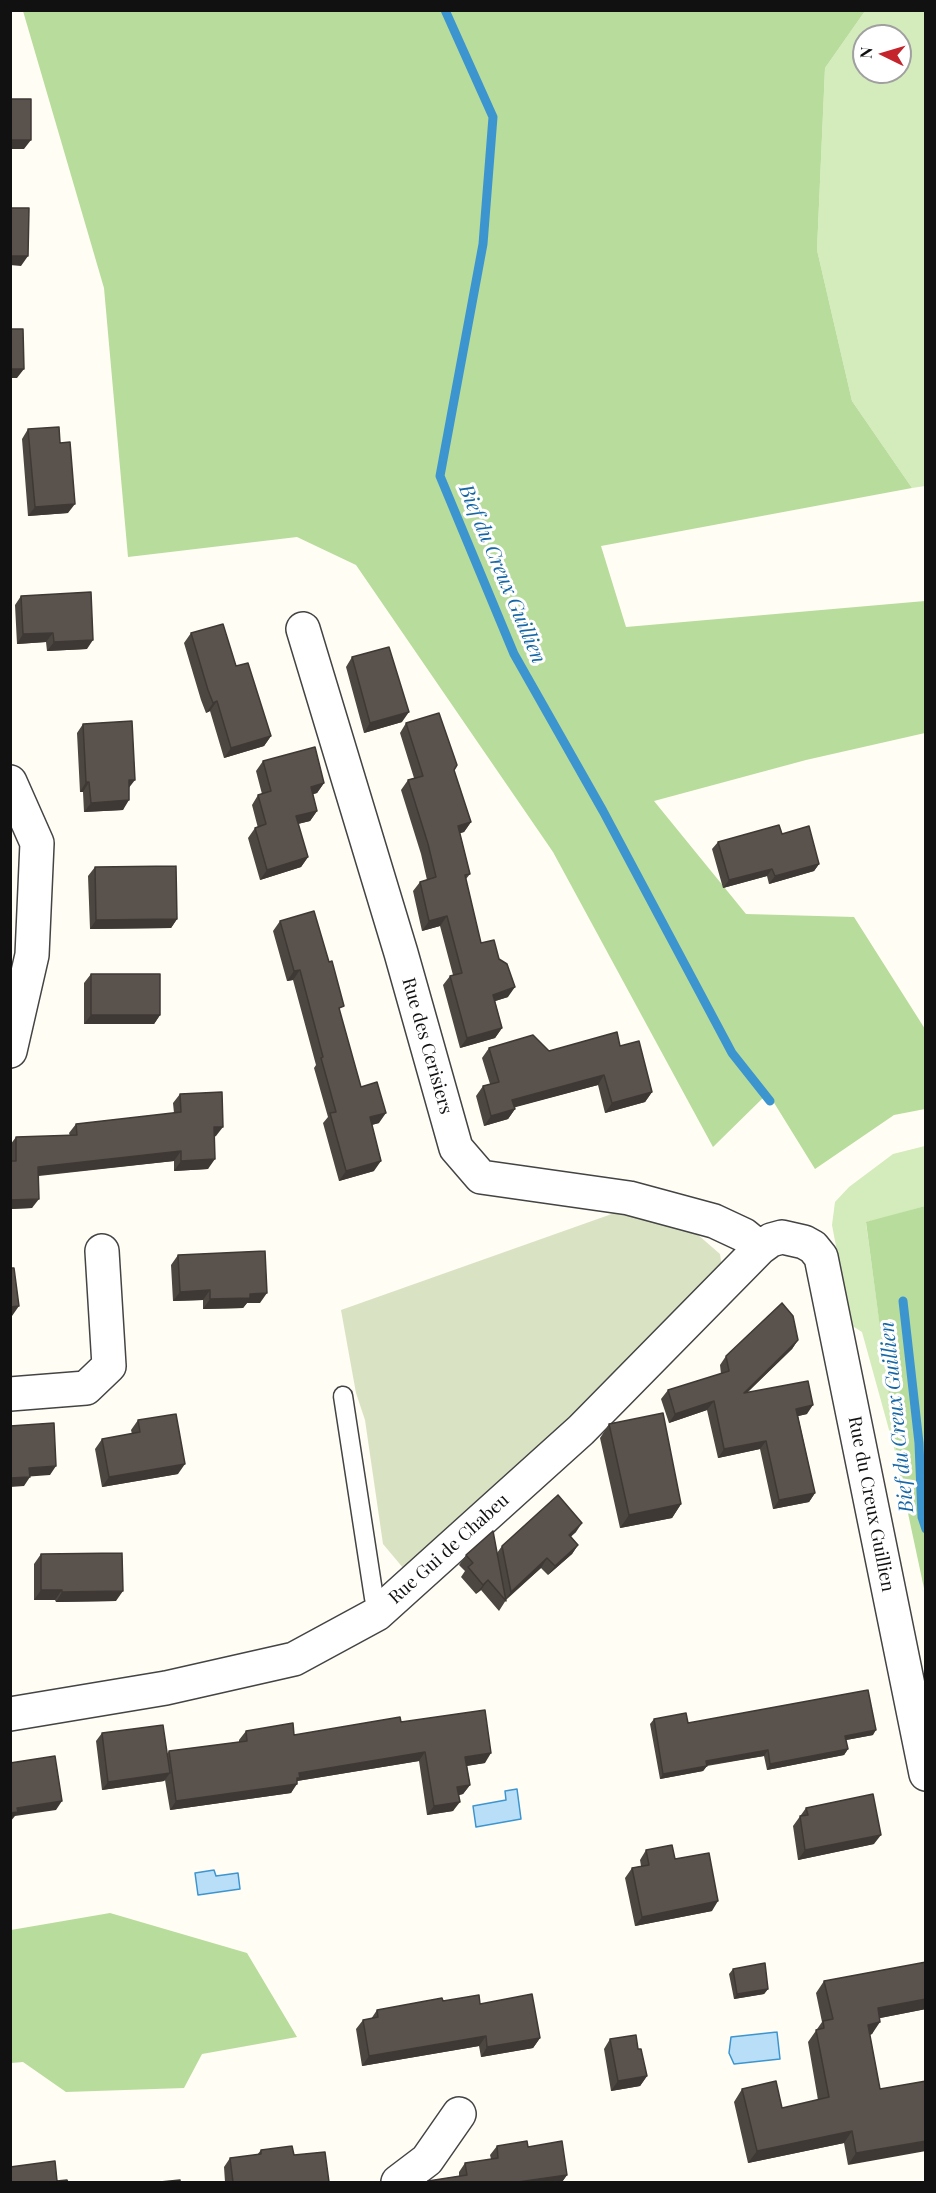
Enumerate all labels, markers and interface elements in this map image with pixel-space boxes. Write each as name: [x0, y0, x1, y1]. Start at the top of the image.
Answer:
north arrow: [852, 24, 912, 84]
text: N: [855, 46, 877, 59]
water label: Bief du Creux Guillien: [453, 481, 551, 667]
street label: Rue des Cerisiers: [397, 975, 457, 1117]
water label: Bief du Creux Guillien: [875, 1320, 919, 1514]
street label: Rue du Creux Guillien: [843, 1414, 899, 1594]
street label: Rue Gui de Chabeu: [384, 1489, 514, 1609]

